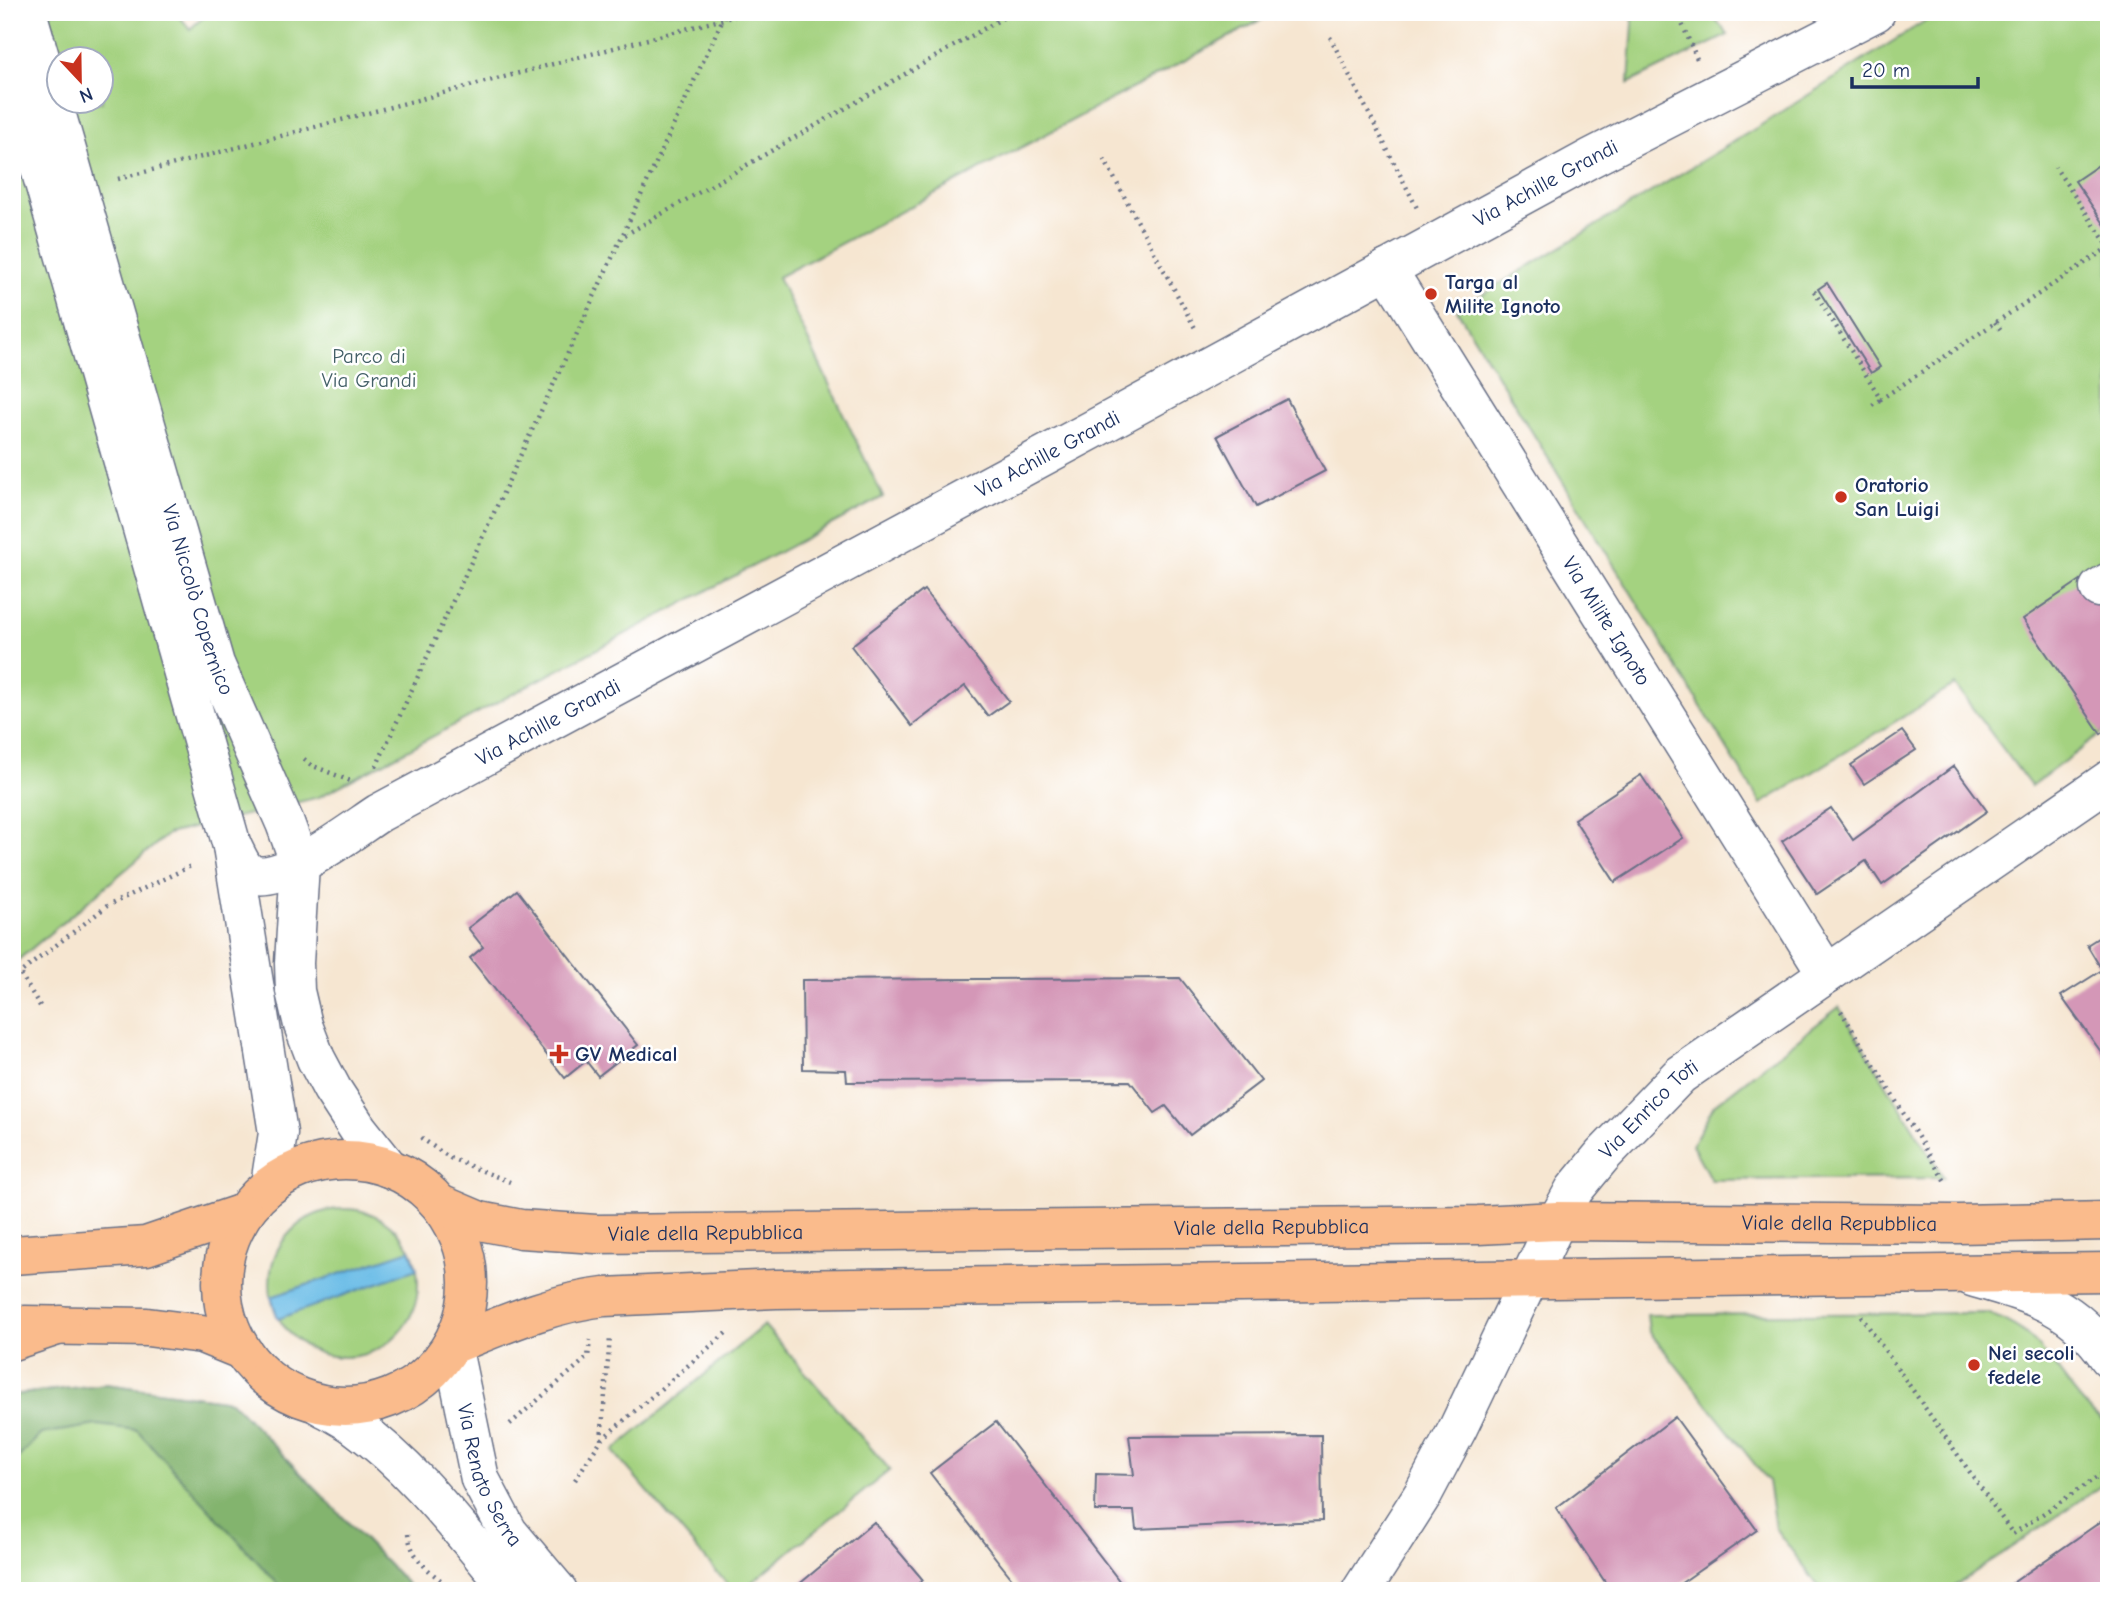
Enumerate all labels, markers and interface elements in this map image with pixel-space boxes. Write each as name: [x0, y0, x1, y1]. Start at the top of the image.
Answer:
north arrow: [46, 46, 116, 116]
scale bar: [1852, 46, 1978, 90]
text: 20 m: [1862, 58, 1910, 82]
text: N: [76, 82, 96, 107]
street label: Via Achille Grandi: [1469, 134, 1622, 232]
place label: Targa al Milite Ignoto: [1445, 270, 1561, 318]
marker: Targa al Milite Ignoto: [1423, 286, 1439, 302]
park label: Parco di Via Grandi: [321, 344, 417, 392]
street label: Via Achille Grandi: [971, 405, 1124, 502]
place label: Oratorio San Luigi: [1855, 473, 1939, 521]
marker: Oratorio San Luigi: [1833, 489, 1849, 505]
street label: Via Niccolò Copernico: [158, 501, 239, 699]
street label: Via Milite Ignoto: [1558, 552, 1656, 690]
street label: Via Achille Grandi: [472, 674, 624, 771]
place label: GV Medical: [575, 1042, 677, 1066]
marker: GV Medical: [549, 1044, 569, 1064]
street label: Via Enrico Toti: [1594, 1054, 1702, 1163]
street label: Viale della Repubblica: [1742, 1210, 1937, 1236]
street label: Viale della Repubblica: [1174, 1214, 1369, 1240]
street label: Viale della Repubblica: [608, 1220, 803, 1246]
place label: Nei secoli fedele: [1987, 1341, 2075, 1389]
marker: Nei secoli fedele: [1966, 1357, 1982, 1373]
street label: Via Renato Serra: [453, 1401, 527, 1551]

